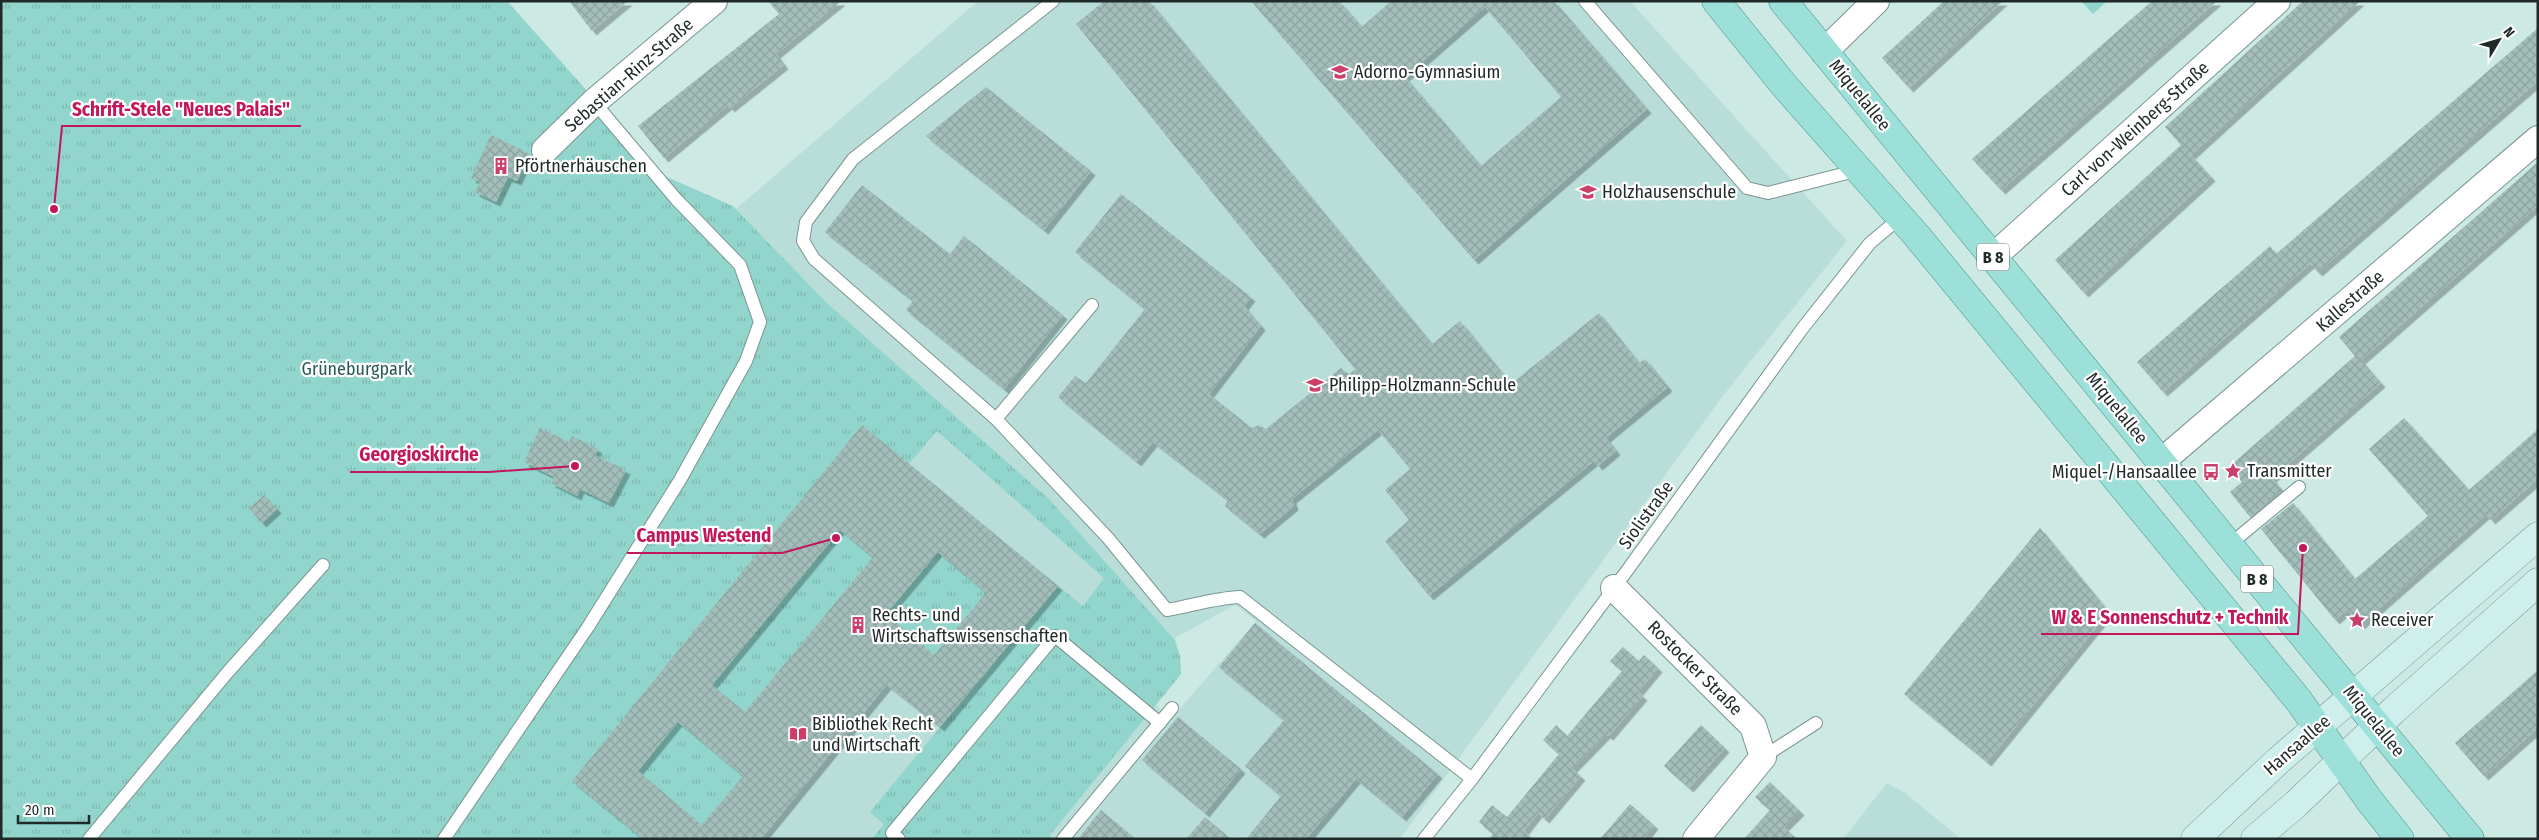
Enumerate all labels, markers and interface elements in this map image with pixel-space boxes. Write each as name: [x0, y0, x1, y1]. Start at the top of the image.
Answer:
street label: Sebastian-Rinz-Straße: [560, 13, 698, 137]
north arrow: [2474, 15, 2524, 65]
text: N: [2500, 24, 2518, 41]
street label: Miquelallee: [1824, 55, 1896, 135]
street label: Carl-von-Weinberg-Straße: [2057, 57, 2214, 201]
place label: Adorno-Gymnasium: [1354, 61, 1500, 83]
school or university icon: Adorno-Gymnasium: [1330, 62, 1350, 82]
callout: Schrift-Stele "Neues Palais": [62, 92, 301, 126]
text: Schrift-Stele "Neues Palais": [72, 98, 290, 121]
place label: Pförtnerhäuschen: [515, 155, 647, 177]
building icon: Pförtnerhäuschen: [491, 156, 511, 176]
place label: Holzhausenschule: [1602, 181, 1736, 203]
school or university icon: Holzhausenschule: [1578, 182, 1598, 202]
road number: B 8: [1977, 243, 2009, 270]
street label: Kallestraße: [2311, 265, 2389, 337]
park label: Grüneburgpark: [302, 358, 413, 380]
street label: Miquelallee: [2081, 368, 2153, 448]
place label: Philipp-Holzmann-Schule: [1329, 374, 1516, 396]
school or university icon: Philipp-Holzmann-Schule: [1305, 375, 1325, 395]
callout: Georgioskirche: [350, 438, 489, 472]
text: Georgioskirche: [359, 443, 479, 466]
place label: Transmitter: [2247, 460, 2332, 482]
place label: Miquel-/Hansaallee: [2052, 461, 2197, 483]
place icon: Transmitter: [2223, 461, 2243, 481]
bus stop icon: Miquel-/Hansaallee: [2201, 462, 2221, 482]
street label: Siolistraße: [1614, 477, 1678, 553]
callout: Campus Westend: [627, 519, 782, 553]
text: Campus Westend: [637, 524, 771, 547]
road number: B 8: [2241, 566, 2273, 592]
callout: W & E Sonnenschutz + Technik: [2041, 600, 2298, 634]
place label: Rechts- und Wirtschaftswissenschaften: [872, 604, 1068, 647]
text: W & E Sonnenschutz + Technik: [2051, 606, 2289, 629]
place label: Receiver: [2371, 609, 2434, 631]
place icon: Receiver: [2347, 610, 2367, 630]
building icon: Rechts- und Wirtschaftswissenschaften: [848, 615, 868, 635]
street label: Rostocker Straße: [1643, 616, 1747, 720]
street label: Miquelallee: [2338, 681, 2410, 761]
street label: Hansaallee: [2259, 710, 2335, 780]
place label: Bibliothek Recht und Wirtschaft: [812, 713, 933, 756]
library icon: Bibliothek Recht und Wirtschaft: [788, 724, 808, 744]
scale bar: [18, 792, 89, 824]
text: 20 m: [25, 801, 55, 819]

